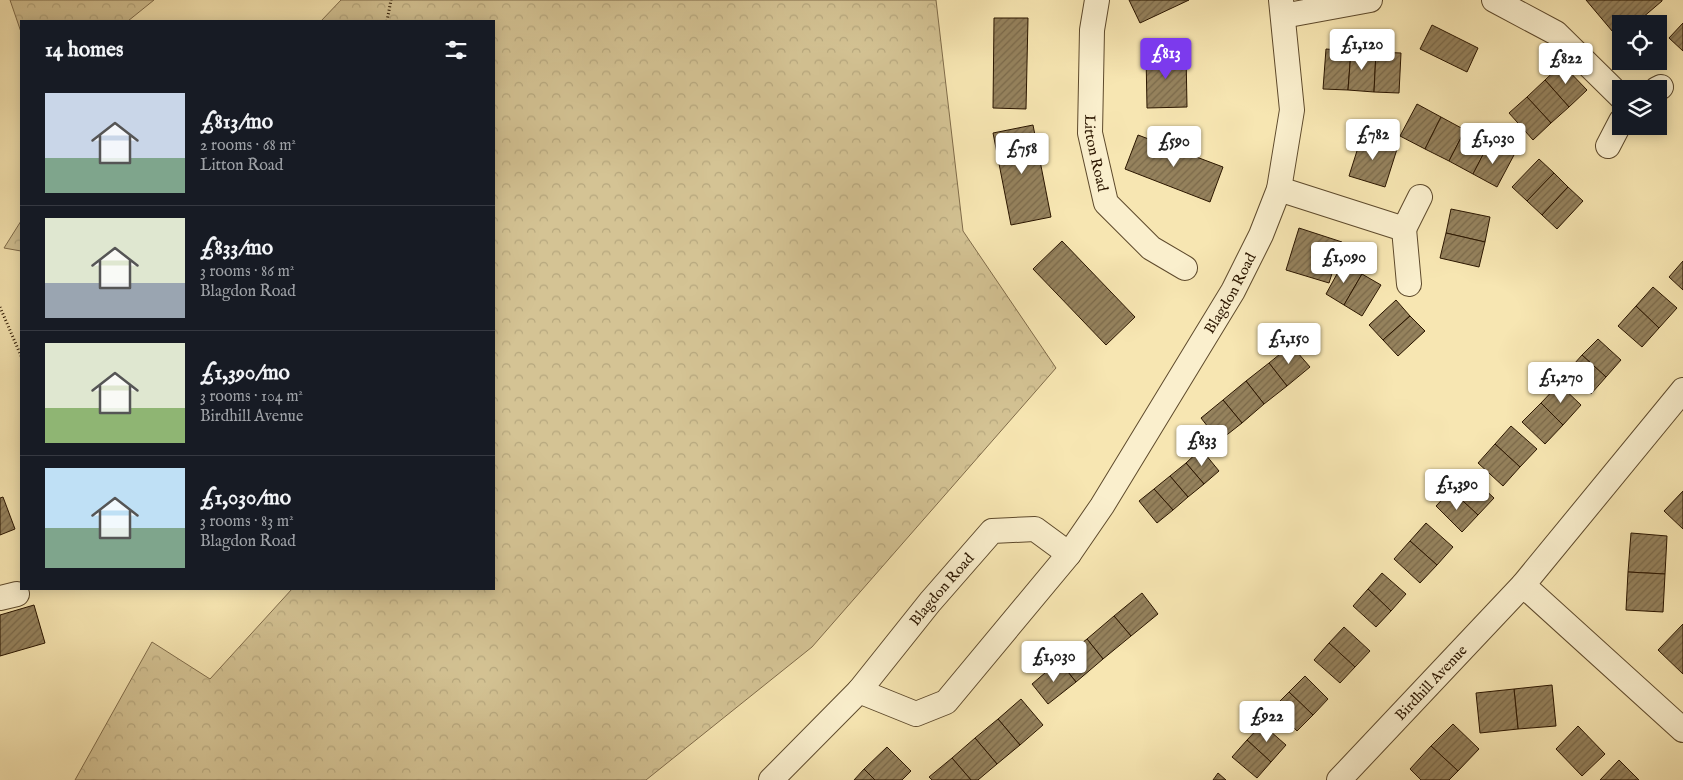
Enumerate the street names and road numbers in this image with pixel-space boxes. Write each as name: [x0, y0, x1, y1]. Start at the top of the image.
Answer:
street label: Litton Road: [1080, 114, 1112, 194]
street label: Blagdon Road: [1200, 249, 1261, 337]
street label: Blagdon Road: [906, 549, 979, 630]
street label: Birdhill Avenue: [1391, 641, 1472, 725]

